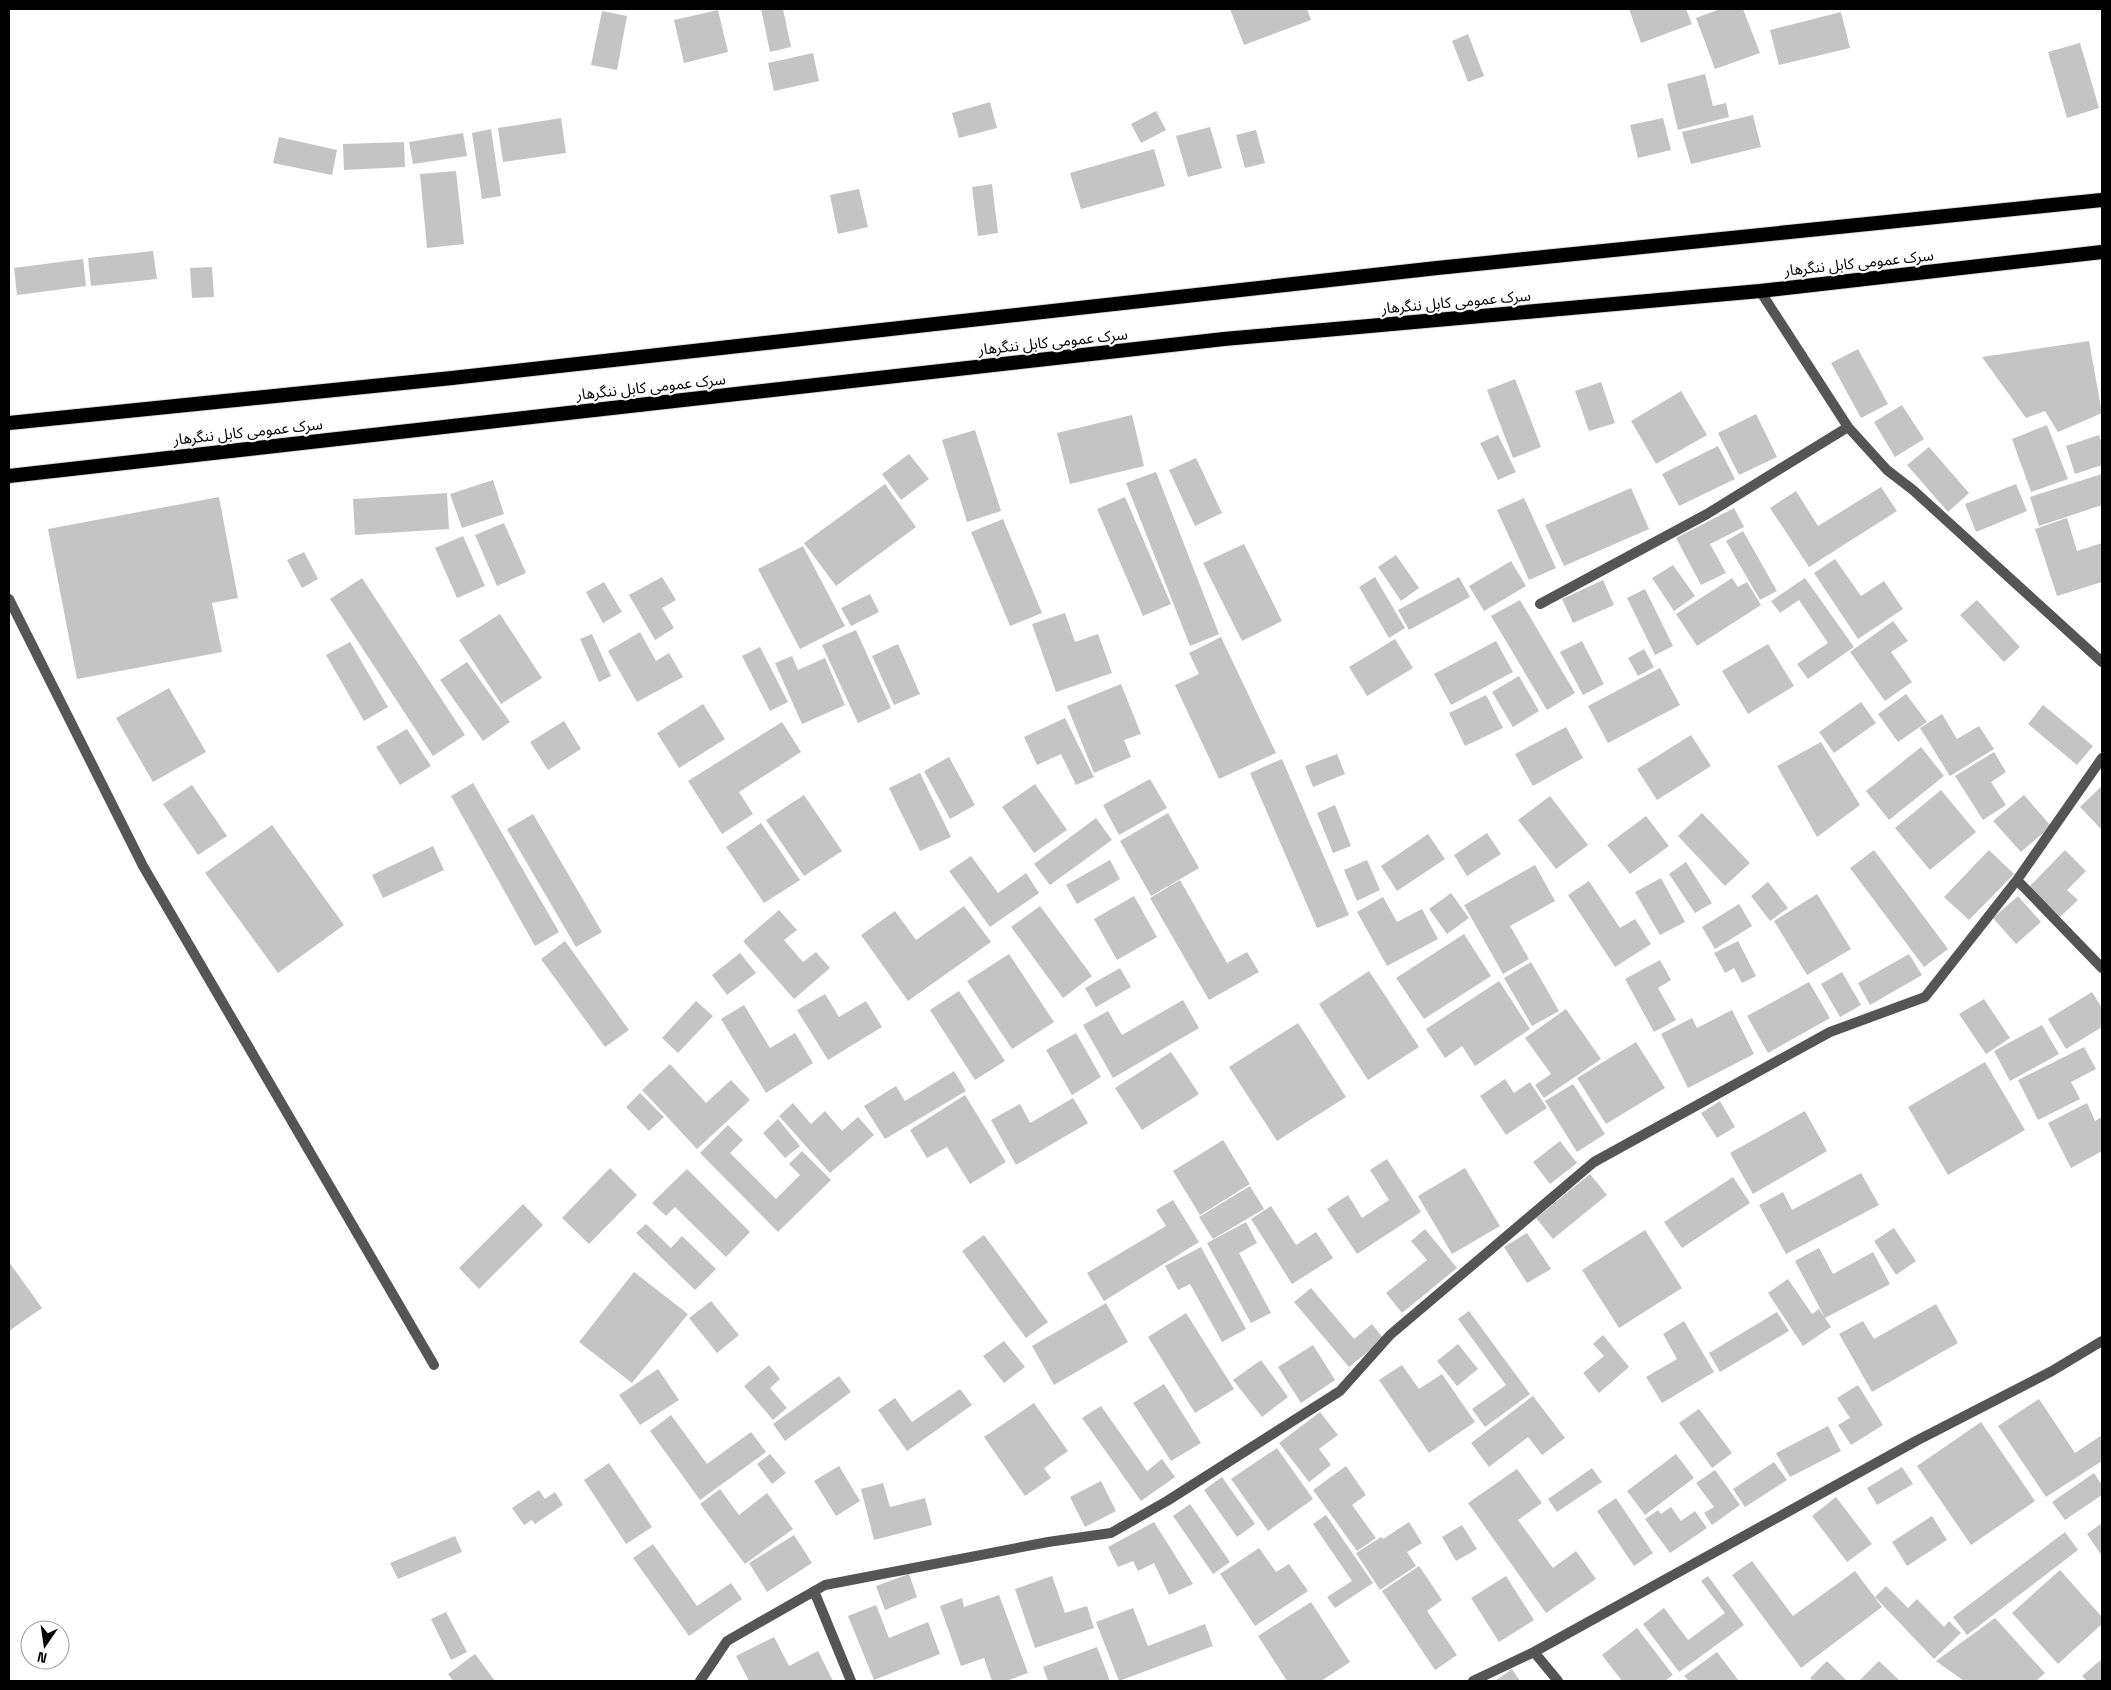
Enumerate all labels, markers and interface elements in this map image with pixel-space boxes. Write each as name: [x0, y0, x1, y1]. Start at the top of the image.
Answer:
street label: سرک عمومی کابل ننگرهار: [1782, 245, 1935, 280]
street label: سرک عمومی کابل ننگرهار: [1379, 285, 1532, 318]
street label: سرک عمومی کابل ننگرهار: [976, 324, 1129, 359]
street label: سرک عمومی کابل ننگرهار: [574, 369, 727, 404]
street label: سرک عمومی کابل ننگرهار: [171, 414, 324, 449]
north arrow: [20, 1620, 70, 1670]
text: N: [35, 1648, 49, 1667]

